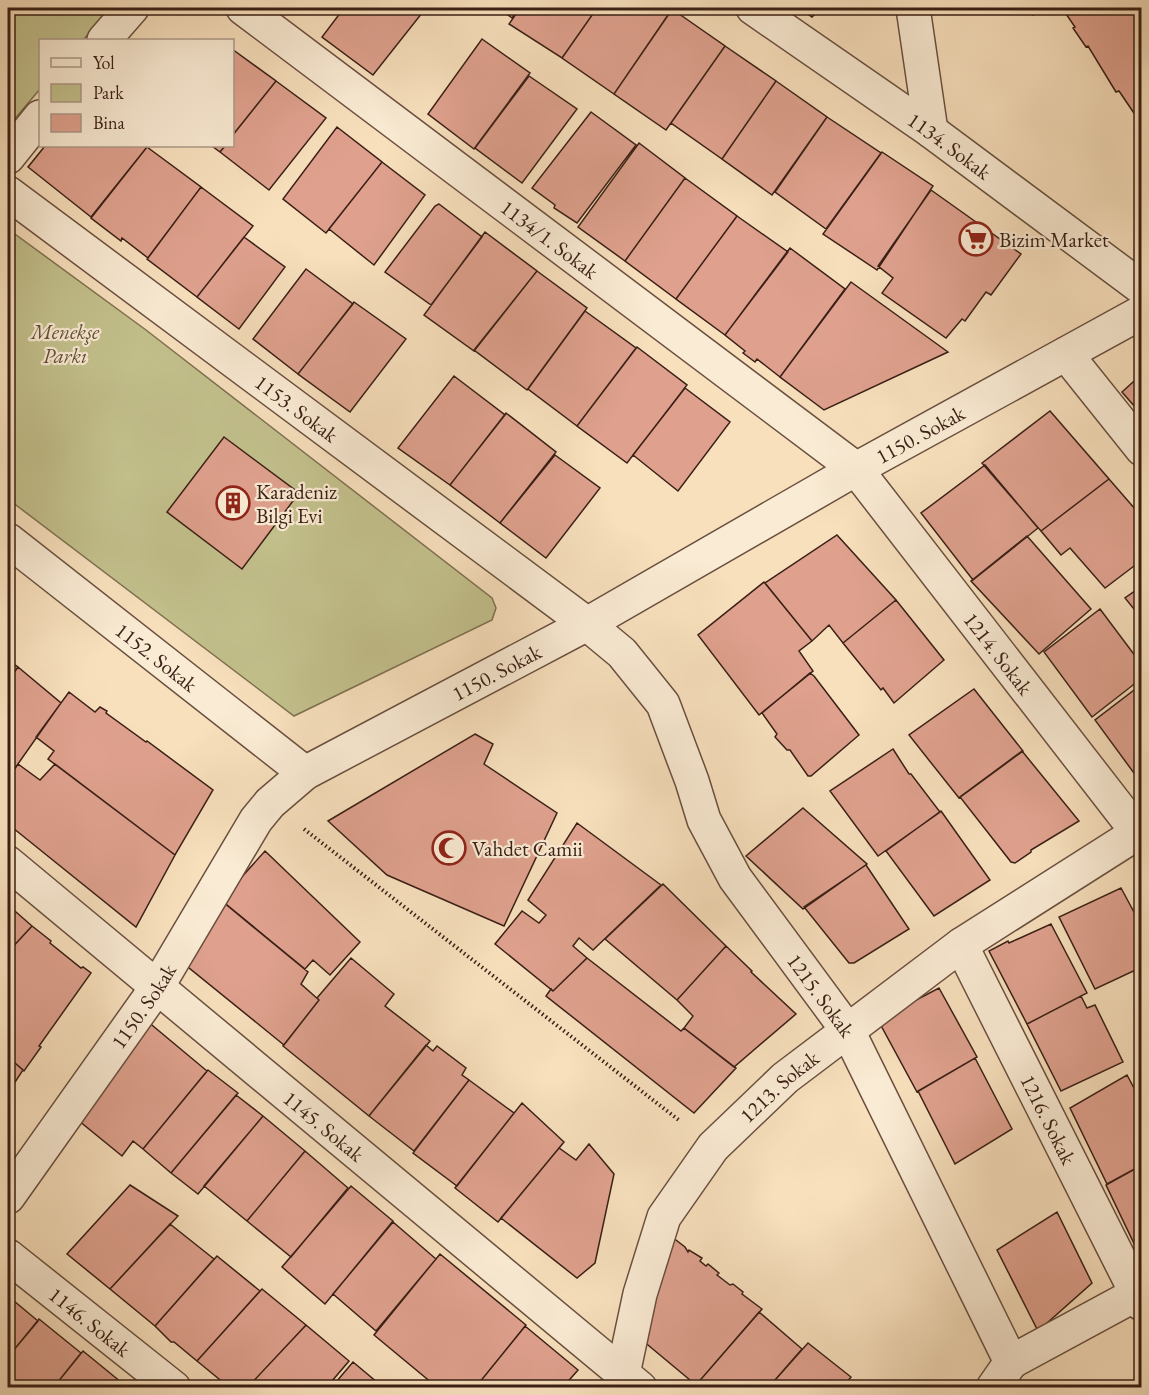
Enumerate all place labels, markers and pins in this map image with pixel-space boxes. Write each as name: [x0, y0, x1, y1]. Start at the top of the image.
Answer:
supermarket icon: Bizim Market: [958, 221, 994, 257]
place label: Bizim Market: [999, 226, 1109, 253]
place label: Karadeniz Bilgi Evi: [256, 478, 337, 529]
building icon: Karadeniz Bilgi Evi: [215, 485, 251, 521]
mosque icon: Vahdet Camii: [431, 830, 467, 866]
place label: Vahdet Camii: [472, 835, 583, 862]

